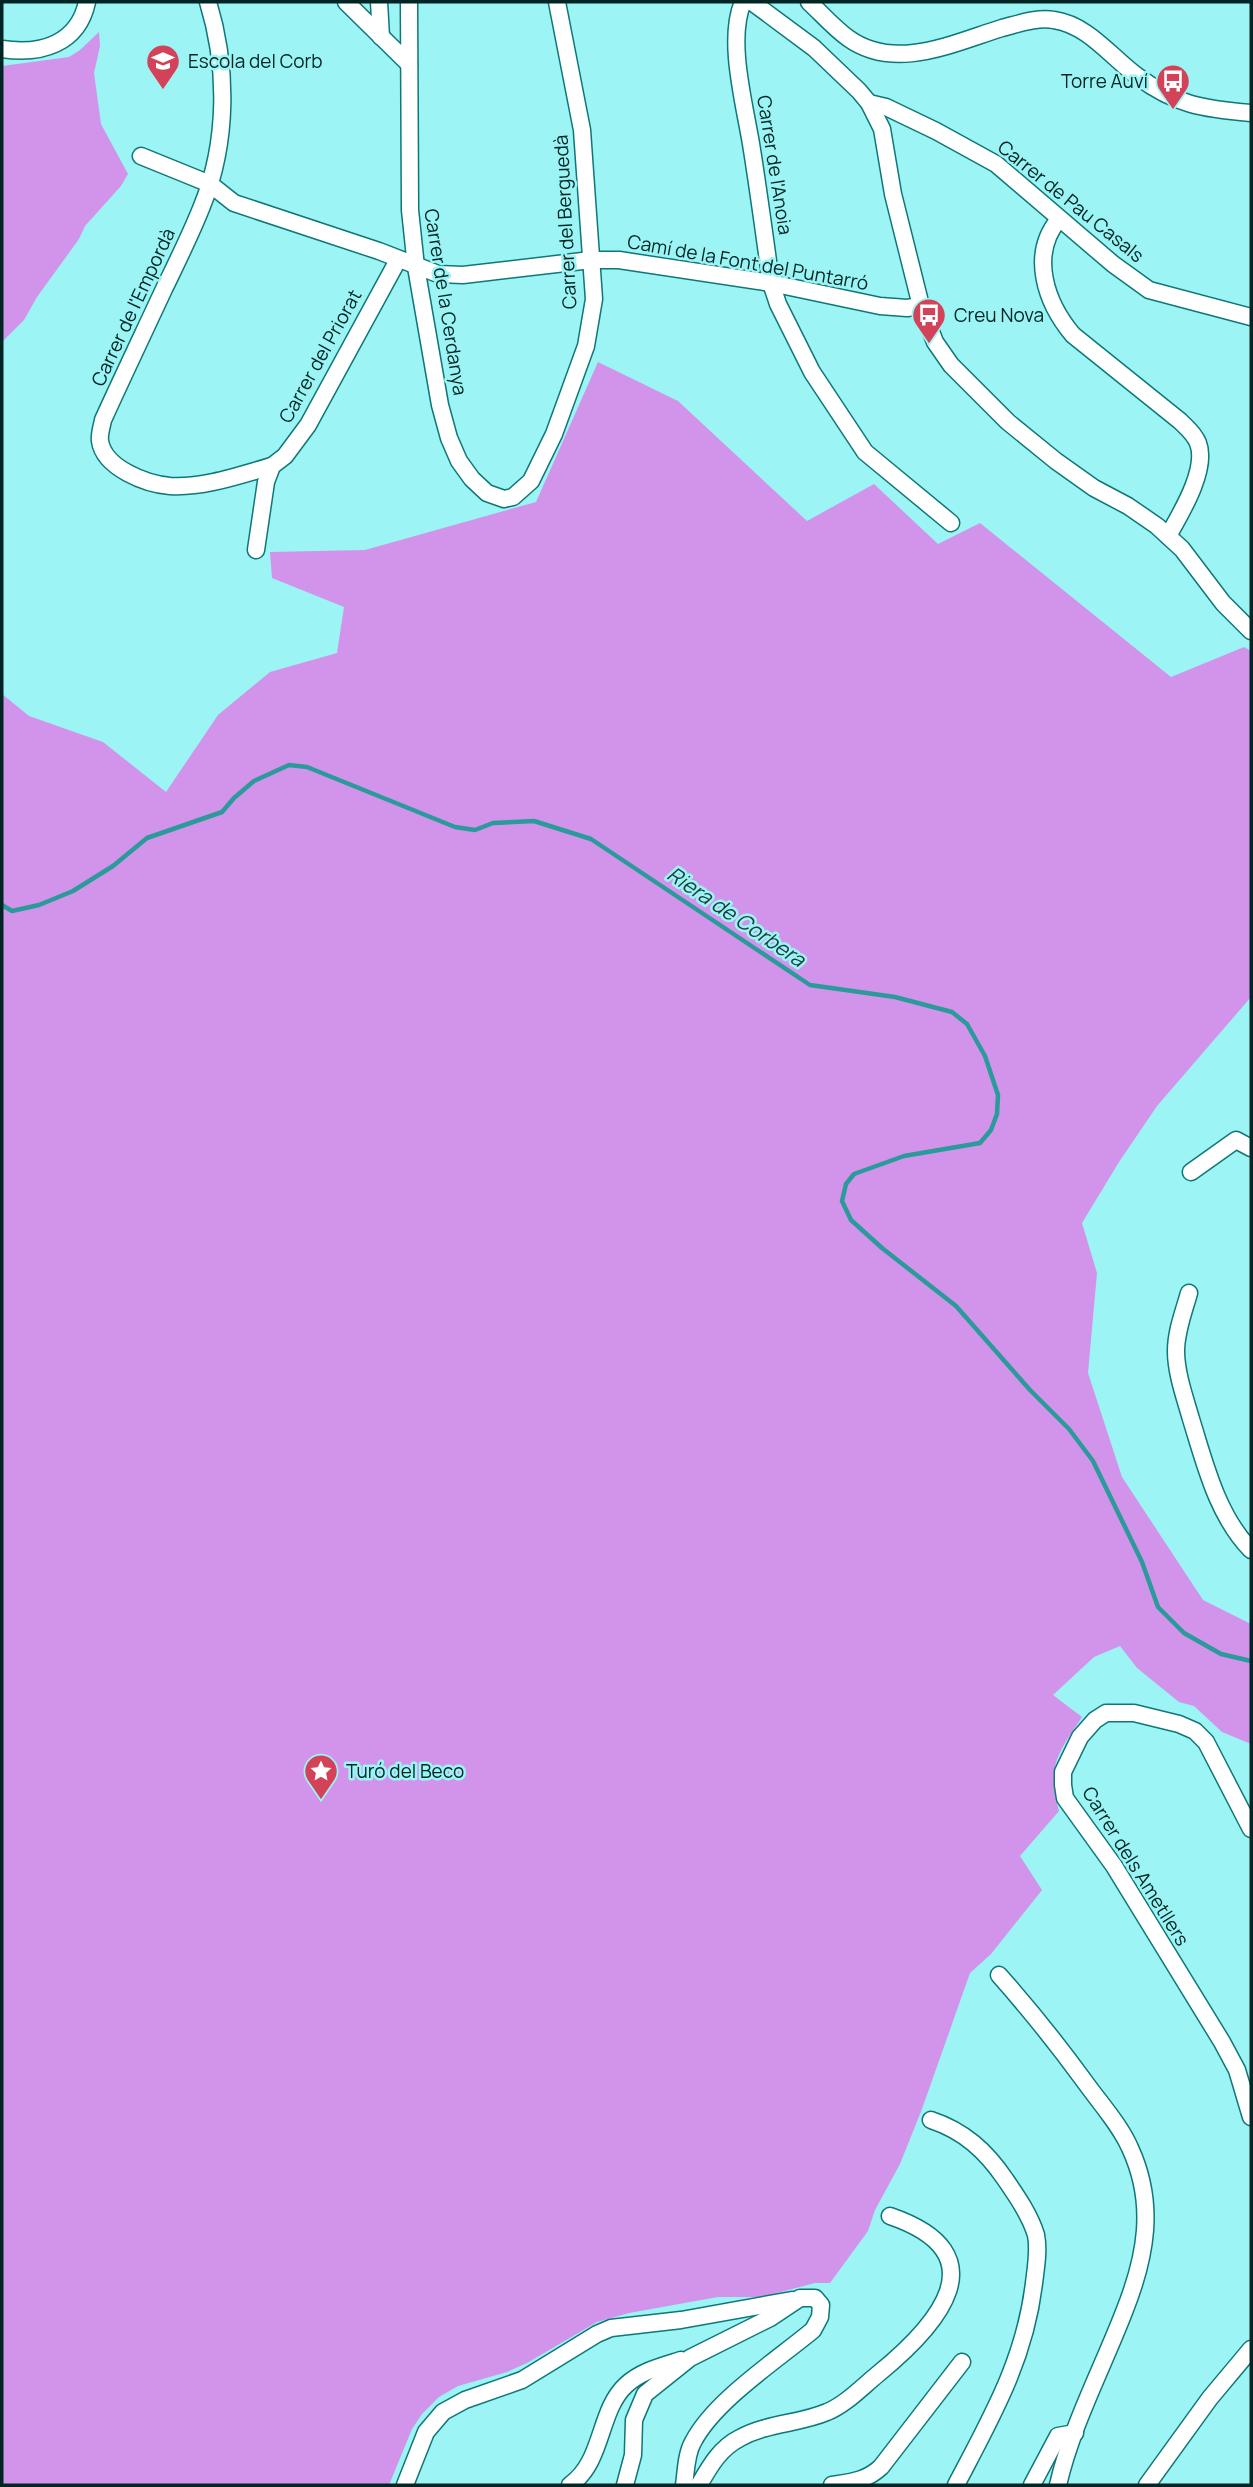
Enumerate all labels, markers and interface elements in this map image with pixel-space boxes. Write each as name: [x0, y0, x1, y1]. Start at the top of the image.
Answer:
school or university icon: Escola del Corb: [144, 42, 182, 91]
place label: Escola del Corb: [188, 48, 323, 74]
bus stop icon: Torre Auví: [1154, 62, 1192, 111]
place label: Torre Auví: [1061, 68, 1148, 94]
street label: Carrer de l'Anoia: [751, 93, 799, 237]
street label: Carrer del Berguedà: [547, 134, 583, 310]
street label: Carrer de Pau Casals: [992, 134, 1150, 268]
street label: Carrer de la Cerdanya: [418, 207, 474, 397]
street label: Carrer de l'Empordà: [85, 224, 181, 390]
street label: Camí de la Font del Puntarró: [625, 228, 871, 296]
street label: Carrer del Priorat: [273, 285, 367, 427]
bus stop icon: Creu Nova: [910, 296, 948, 345]
place label: Creu Nova: [954, 302, 1044, 328]
water label: Riera de Corbera: [662, 860, 812, 974]
place icon: Turó del Beco: [302, 1752, 340, 1801]
place label: Turó del Beco: [346, 1758, 464, 1784]
street label: Carrer dels Ametllers: [1076, 1781, 1196, 1951]

